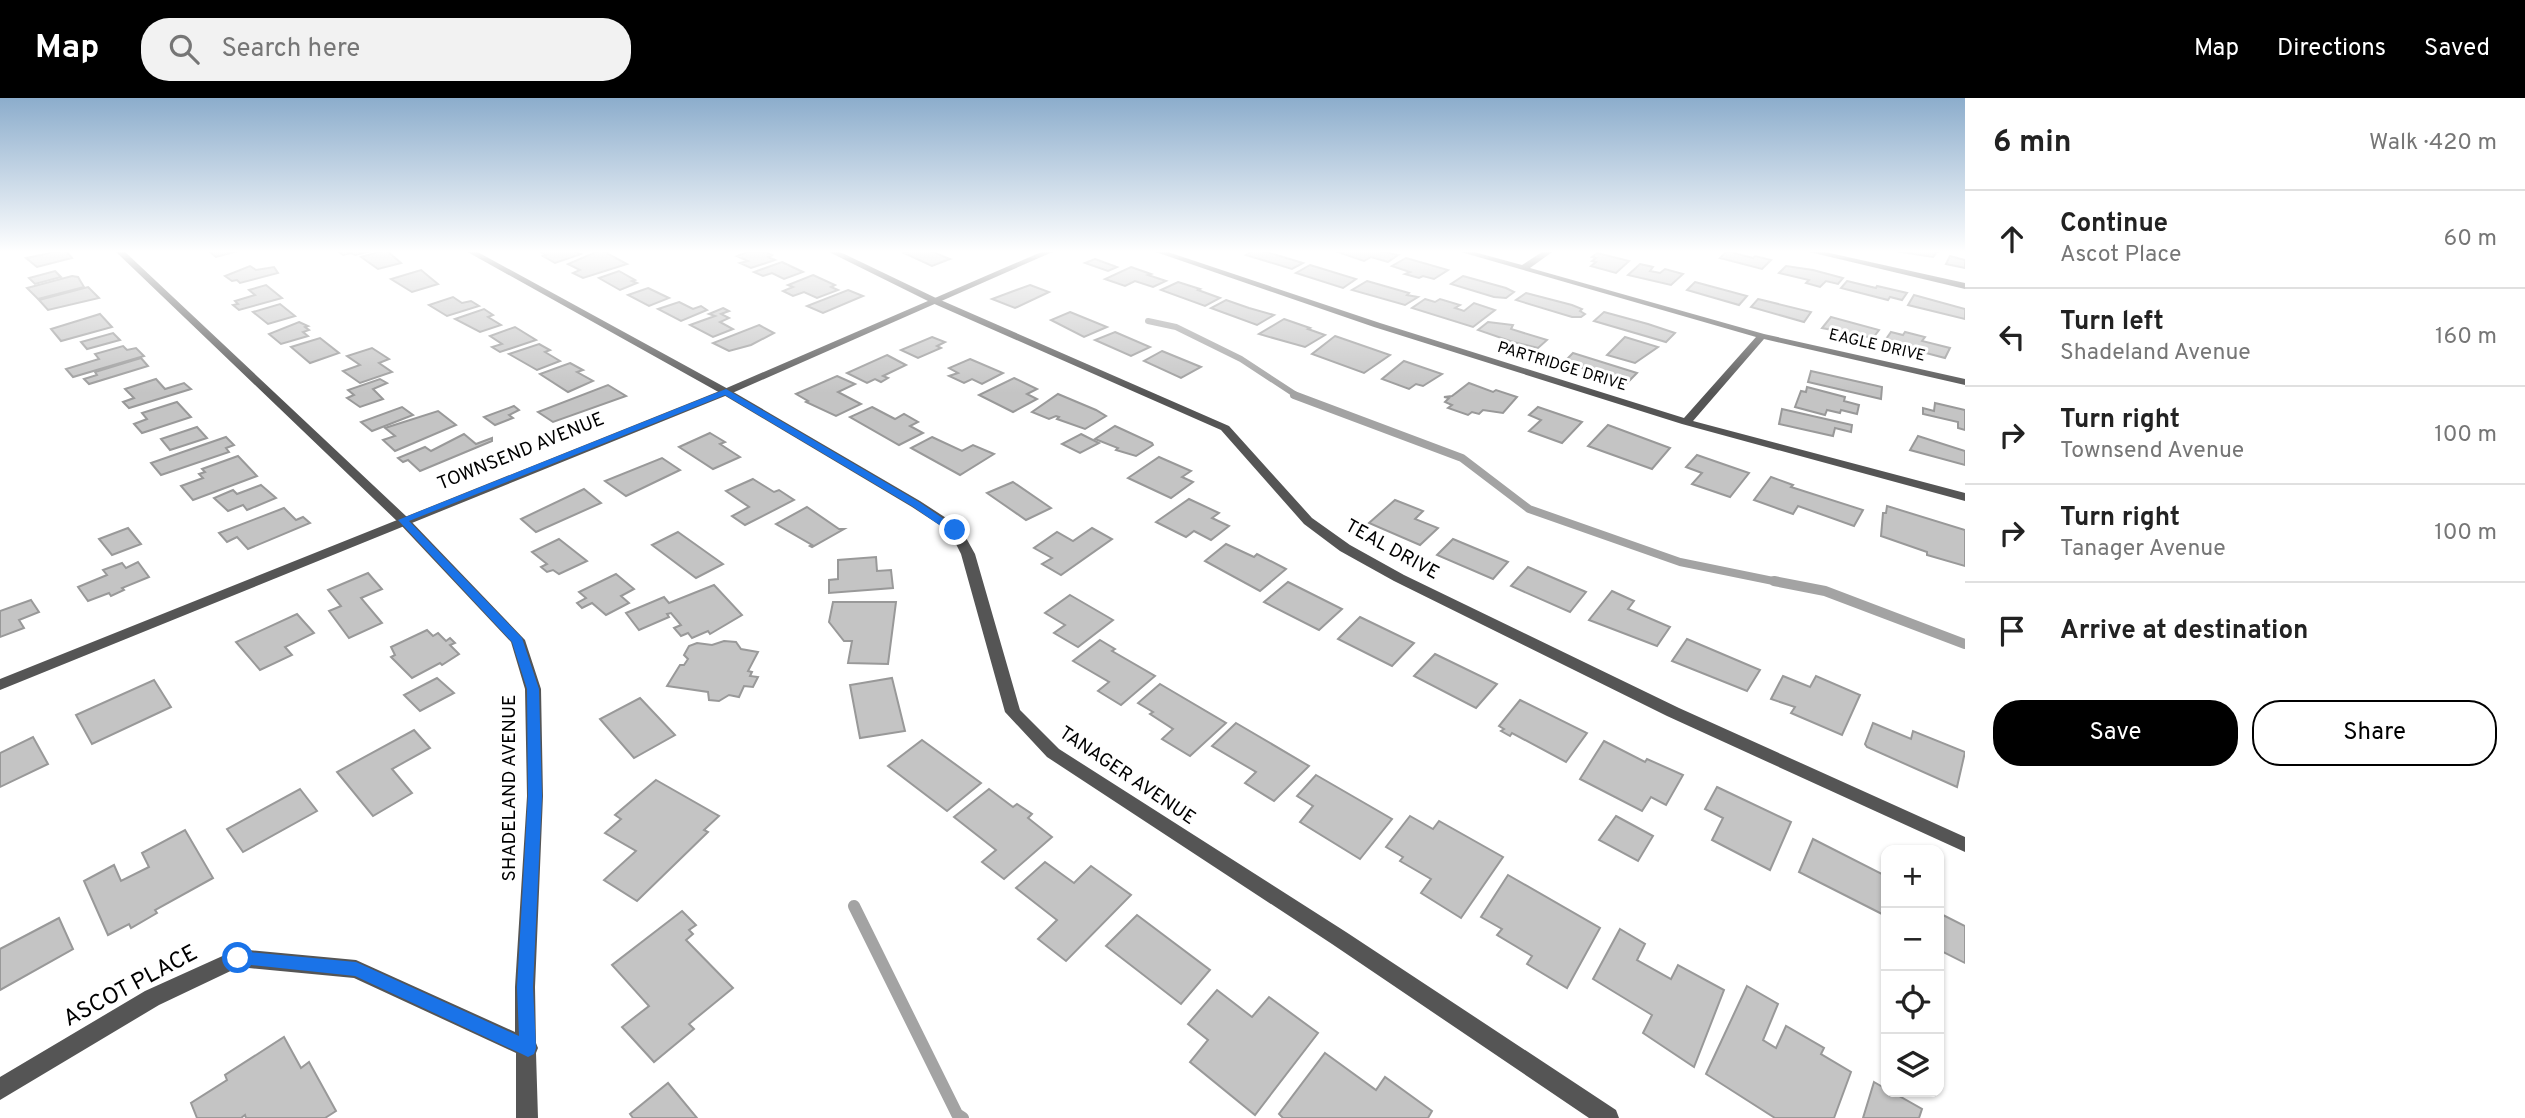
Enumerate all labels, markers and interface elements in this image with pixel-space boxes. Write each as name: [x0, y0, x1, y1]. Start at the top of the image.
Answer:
search box: [141, 18, 631, 81]
text: Map: [35, 28, 99, 70]
icon: search: [165, 30, 203, 68]
text: Search here: [221, 33, 360, 66]
text: Map: [2194, 34, 2239, 64]
text: Directions: [2277, 34, 2386, 64]
text: Saved: [2424, 34, 2490, 64]
text: 6 min: [1993, 125, 2071, 162]
text: Walk · 420 m: [2369, 129, 2497, 158]
text: Continue: [2060, 208, 2168, 241]
icon: ahead: [1993, 220, 2031, 258]
text: 60 m: [2444, 225, 2497, 254]
text: Ascot Place: [2060, 241, 2181, 270]
text: Turn left: [2060, 306, 2164, 339]
icon: left: [1993, 318, 2031, 356]
text: 160 m: [2435, 323, 2497, 352]
street label: EAGLE DRIVE: [1827, 325, 1927, 367]
street label: PARTRIDGE DRIVE: [1495, 338, 1629, 396]
text: Shadeland Avenue: [2060, 339, 2251, 368]
text: Turn right: [2060, 404, 2180, 437]
street label: TOWNSEND AVENUE: [434, 408, 608, 496]
icon: right: [1993, 416, 2031, 454]
text: 100 m: [2434, 421, 2497, 450]
text: Townsend Avenue: [2060, 437, 2244, 466]
text: Turn right: [2060, 502, 2180, 535]
route end: [939, 514, 970, 545]
street label: TEAL DRIVE: [1341, 514, 1443, 586]
icon: right: [1993, 514, 2031, 552]
text: 100 m: [2434, 519, 2497, 548]
text: Tanager Avenue: [2060, 535, 2226, 564]
icon: arrive: [1993, 612, 2031, 650]
text: Arrive at destination: [2060, 615, 2308, 648]
street label: SHADELAND AVENUE: [498, 695, 522, 881]
button: Save: [1993, 700, 2238, 766]
button: Share: [2252, 700, 2497, 766]
street label: TANAGER AVENUE: [1054, 721, 1200, 831]
map controls: [1881, 845, 1944, 1097]
button: +: [1881, 845, 1944, 908]
button: −: [1881, 908, 1944, 971]
street label: ASCOT PLACE: [59, 939, 203, 1035]
route start: [222, 942, 253, 973]
button: locate: [1881, 971, 1944, 1034]
button: layers: [1881, 1034, 1944, 1097]

